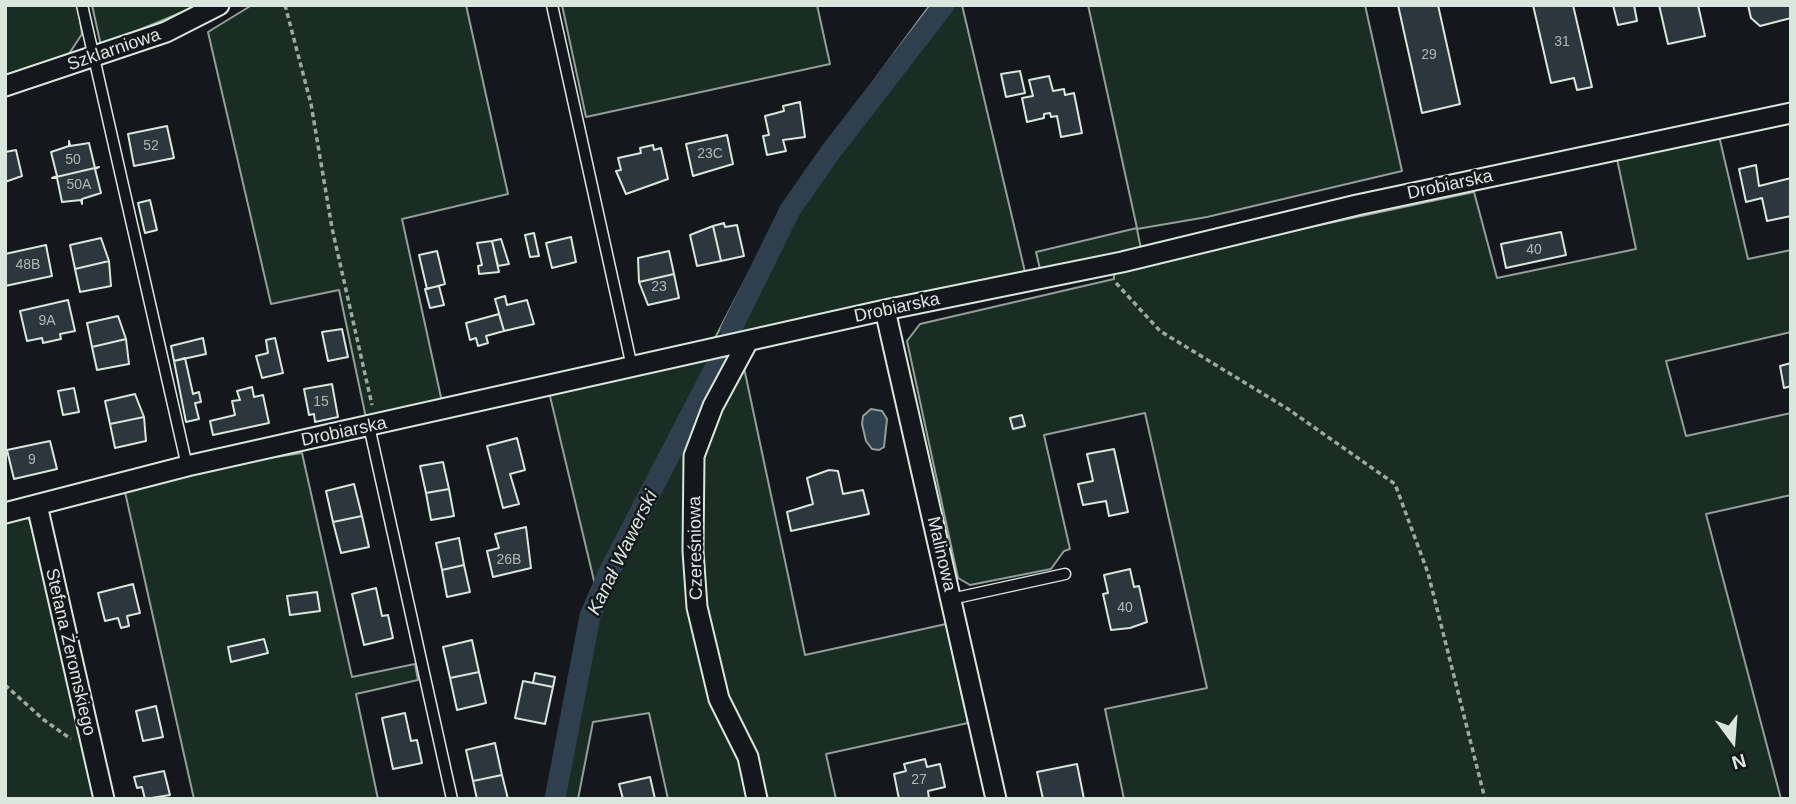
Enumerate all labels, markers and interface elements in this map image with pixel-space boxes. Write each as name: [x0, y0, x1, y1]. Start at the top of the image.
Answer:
street label: Szklarniowa: [65, 24, 163, 76]
house number: 31: [1554, 34, 1570, 50]
house number: 29: [1421, 47, 1437, 63]
house number: 52: [143, 138, 159, 154]
house number: 23C: [697, 146, 723, 162]
house number: 50: [65, 152, 81, 168]
street label: Drobiarska: [1405, 165, 1495, 205]
house number: 50A: [67, 177, 91, 193]
house number: 40: [1526, 242, 1542, 258]
house number: 48B: [16, 257, 40, 273]
house number: 23: [651, 279, 667, 295]
street label: Drobiarska: [852, 288, 942, 328]
house number: 9A: [38, 313, 56, 329]
house number: 15: [313, 394, 329, 410]
street label: Drobiarska: [299, 412, 389, 452]
house number: 9: [28, 452, 36, 468]
water label: Kanał Wawerski: [583, 487, 663, 619]
street label: Czereśniowa: [684, 496, 708, 600]
street label: Malinowa: [922, 515, 960, 593]
house number: 26B: [497, 552, 521, 568]
street label: Stefana Żeromskiego: [40, 566, 100, 738]
house number: 40: [1117, 600, 1133, 616]
north arrow: [1698, 706, 1768, 776]
text: N: [1729, 750, 1748, 774]
house number: 27: [911, 772, 927, 788]

